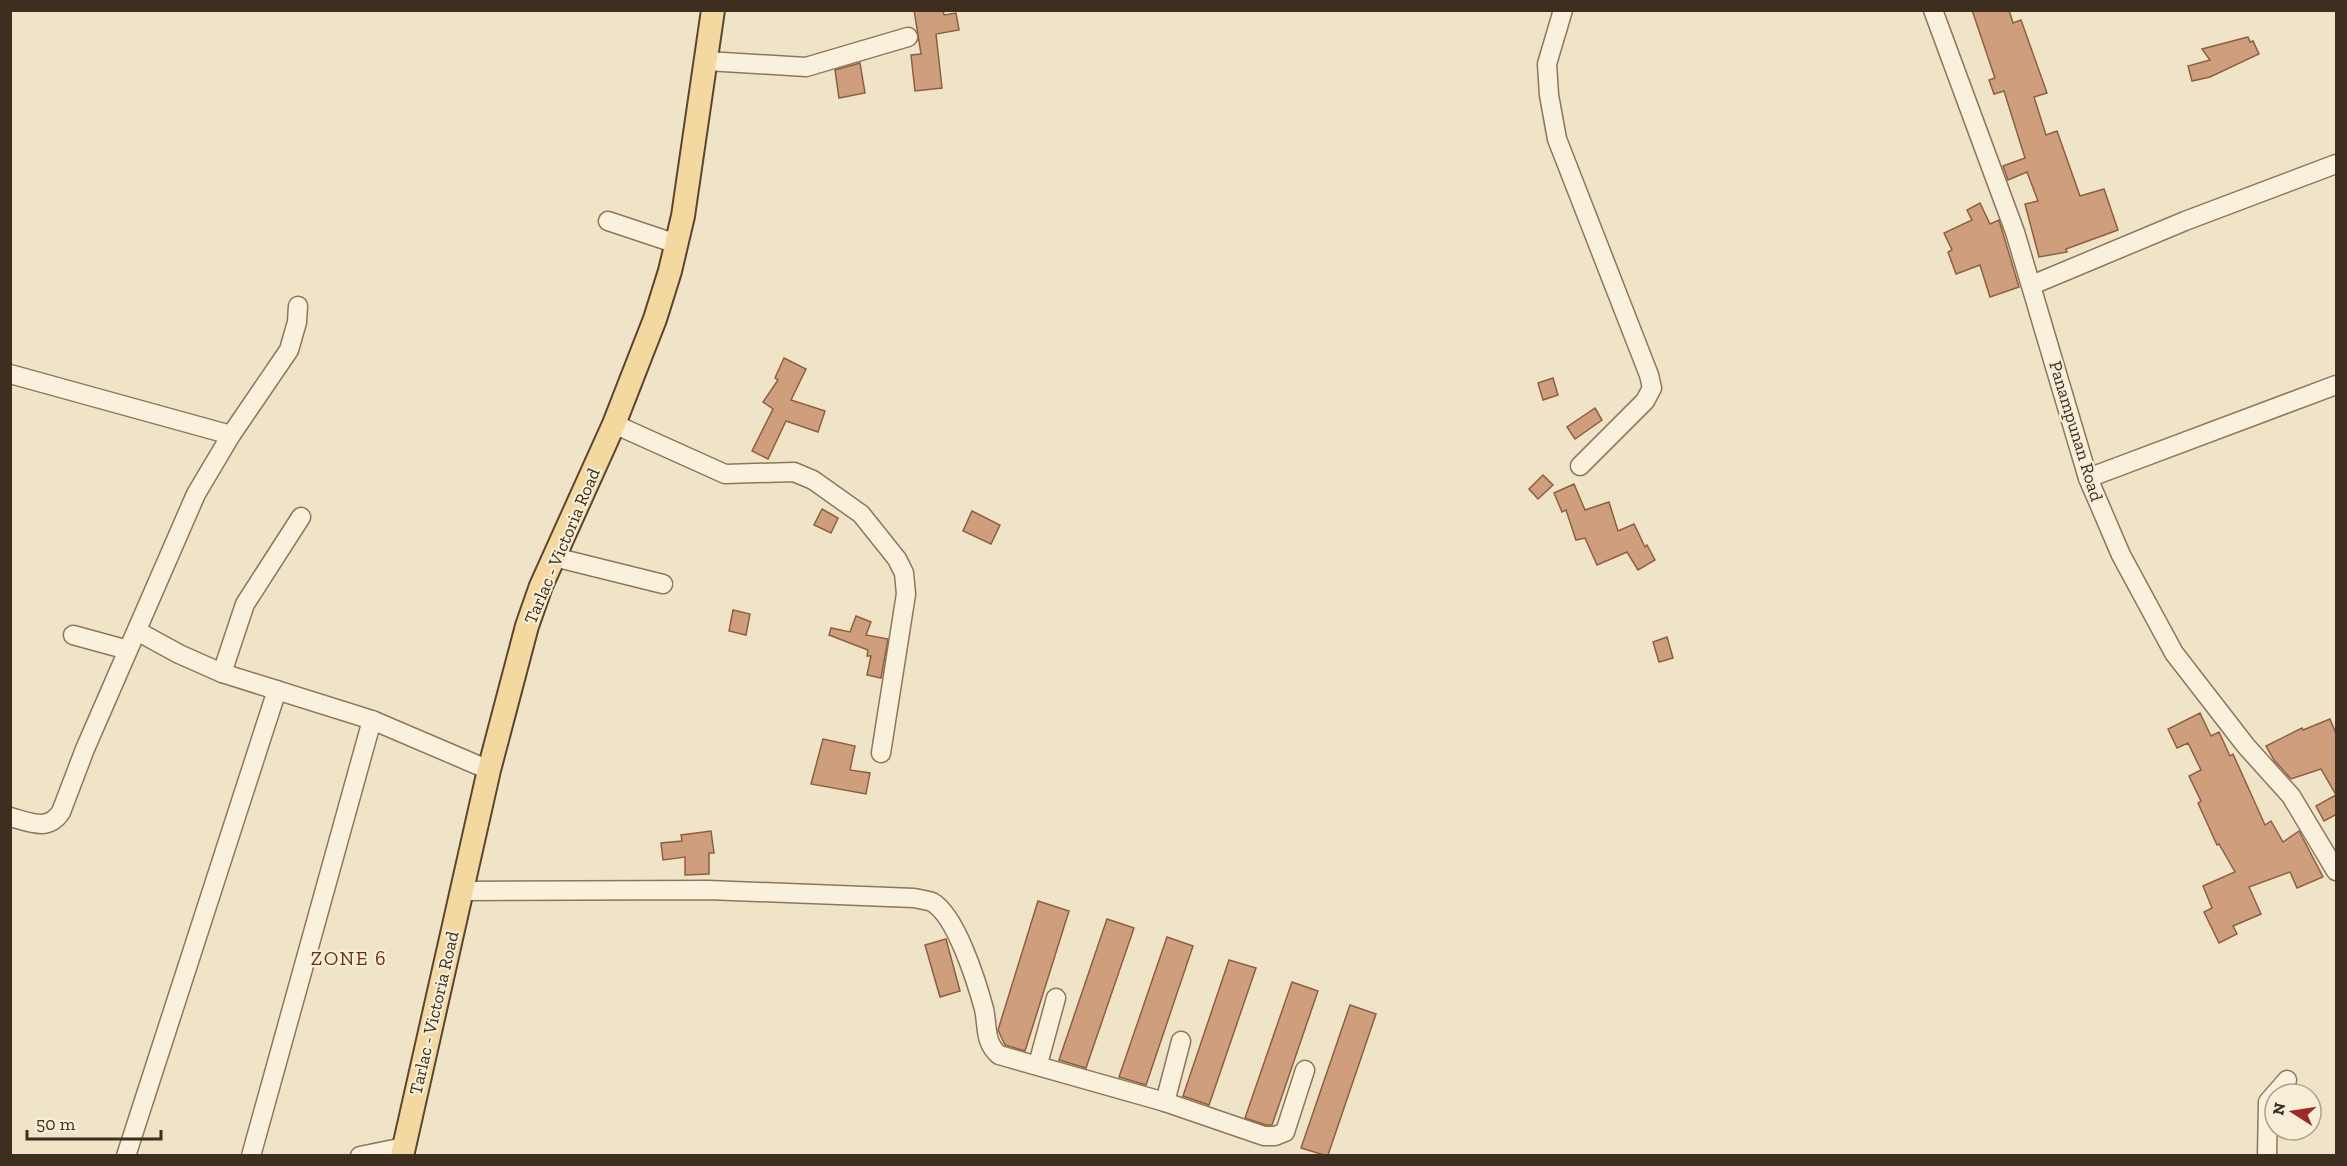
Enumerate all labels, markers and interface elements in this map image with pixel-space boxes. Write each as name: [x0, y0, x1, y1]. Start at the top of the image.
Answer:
street label: Panampunan Road: [2044, 358, 2108, 504]
street label: Tarlac - Victoria Road: [519, 465, 605, 627]
street label: Tarlac - Victoria Road: [404, 929, 464, 1097]
district label: ZONE 6: [311, 946, 387, 970]
north arrow: [2263, 1082, 2323, 1142]
text: N: [2268, 1101, 2289, 1117]
scale bar: [27, 1103, 160, 1141]
text: 50 m: [36, 1113, 76, 1135]

